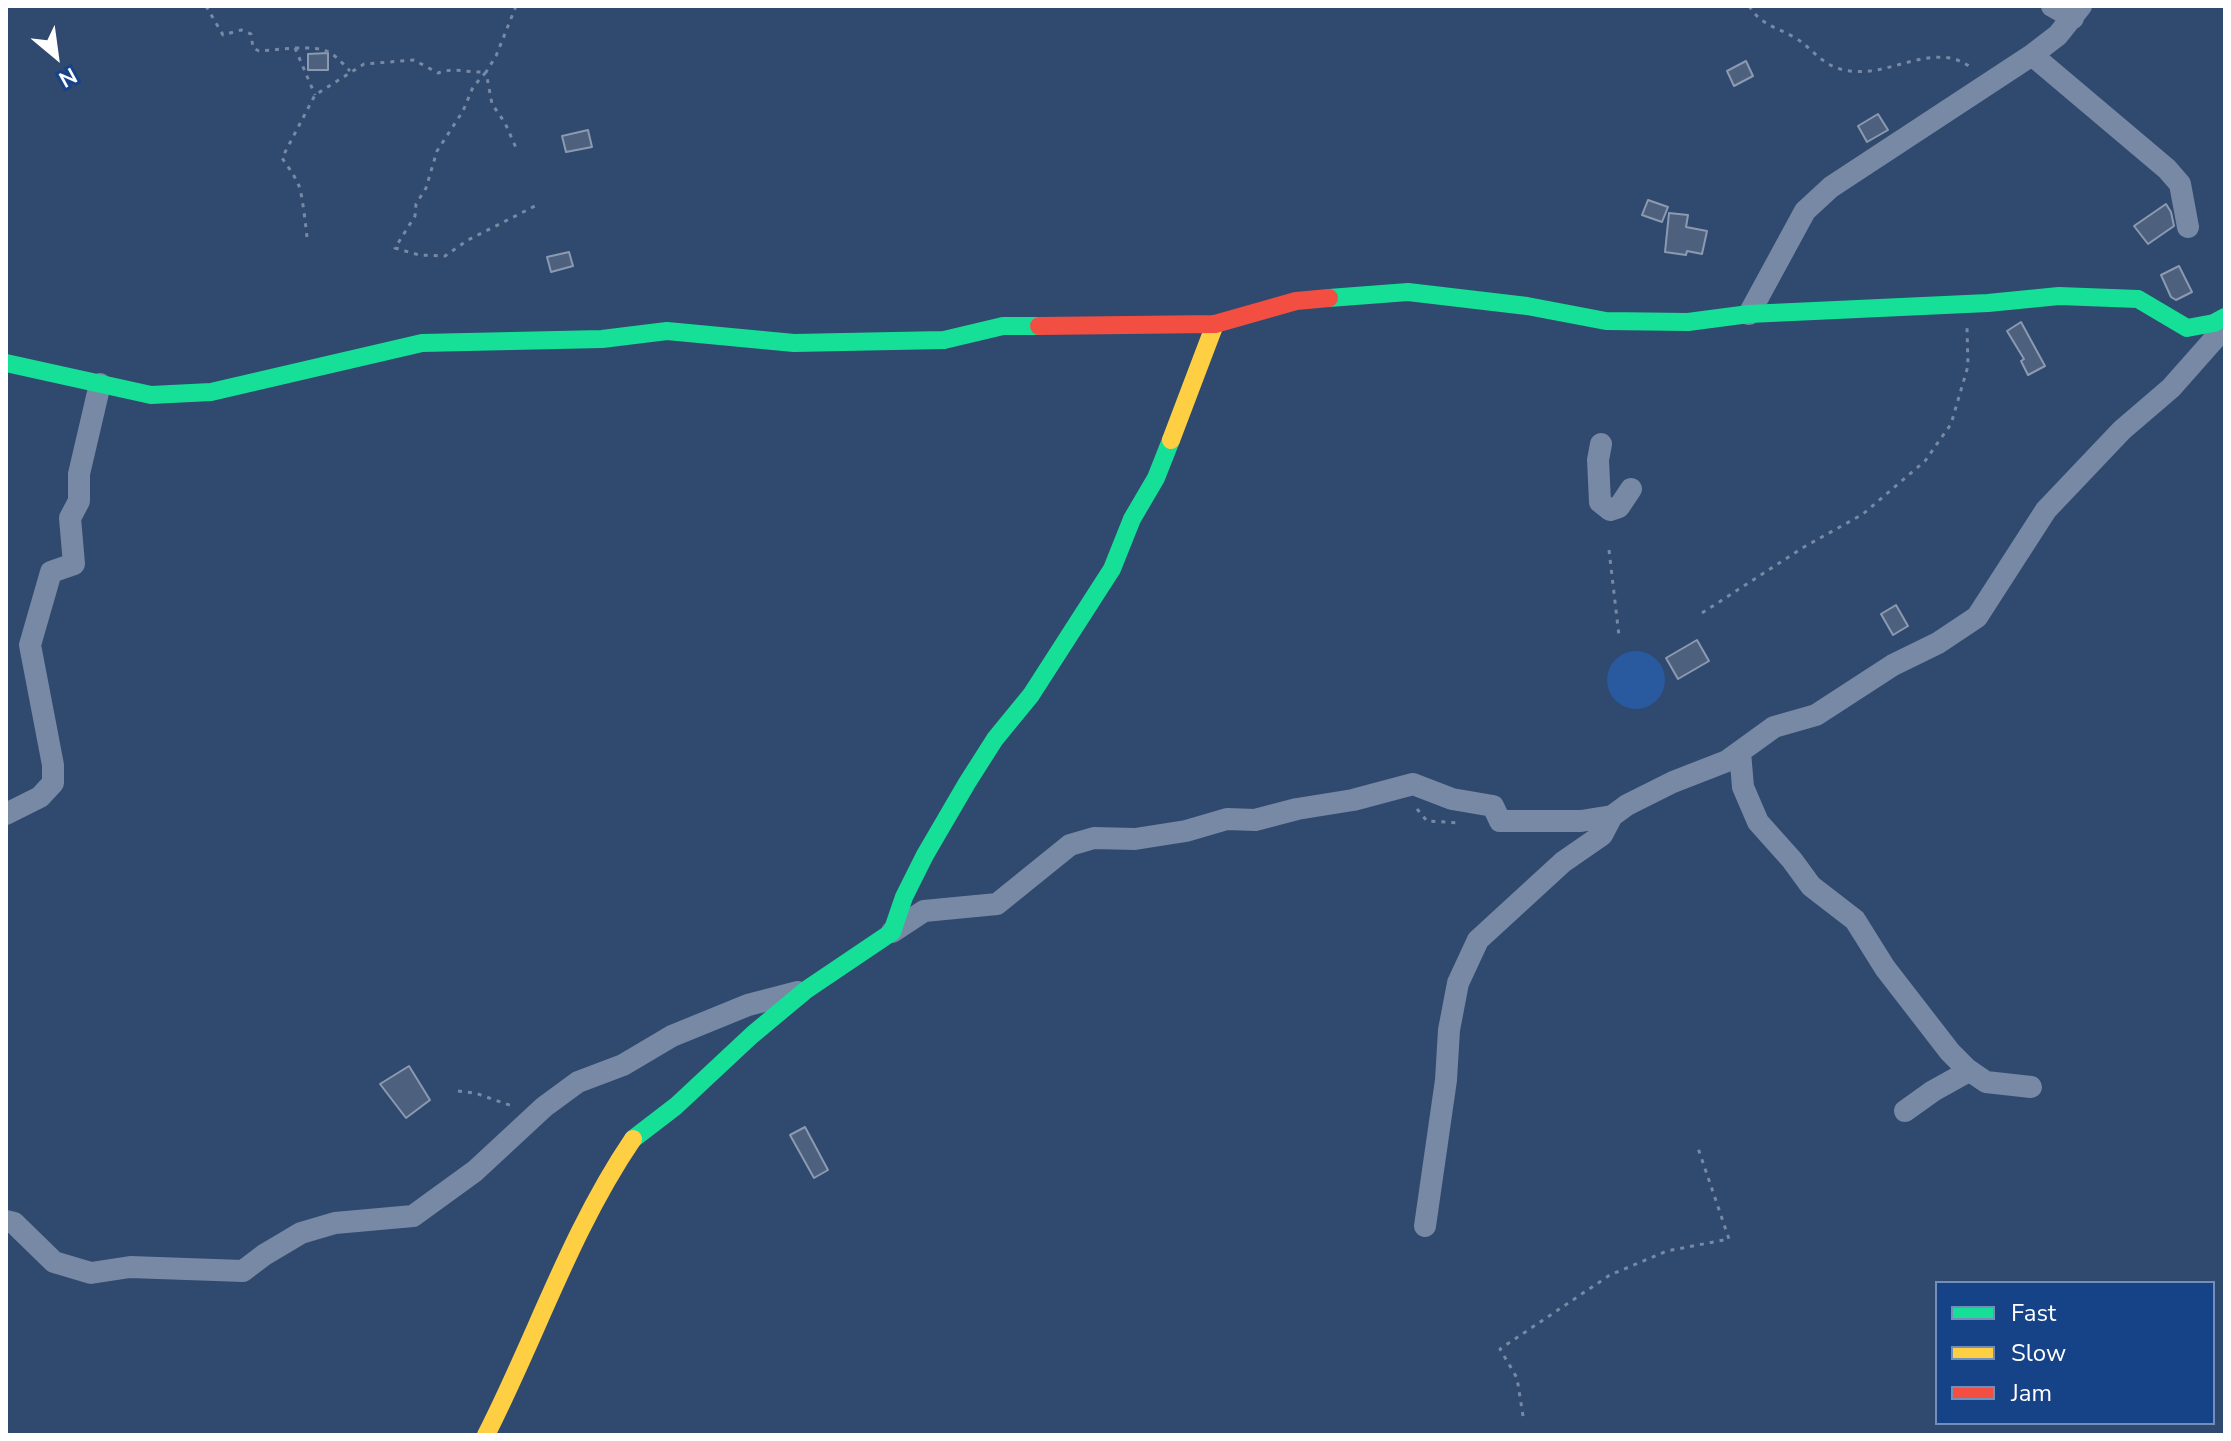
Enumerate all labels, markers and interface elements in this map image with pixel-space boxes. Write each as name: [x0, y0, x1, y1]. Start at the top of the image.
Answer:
north arrow: [16, 16, 96, 96]
text: N: [53, 60, 82, 94]
legend: [1935, 1281, 2215, 1425]
text: Fast: [2011, 1297, 2056, 1329]
text: Slow: [2011, 1337, 2066, 1369]
text: Jam: [2011, 1377, 2052, 1409]

